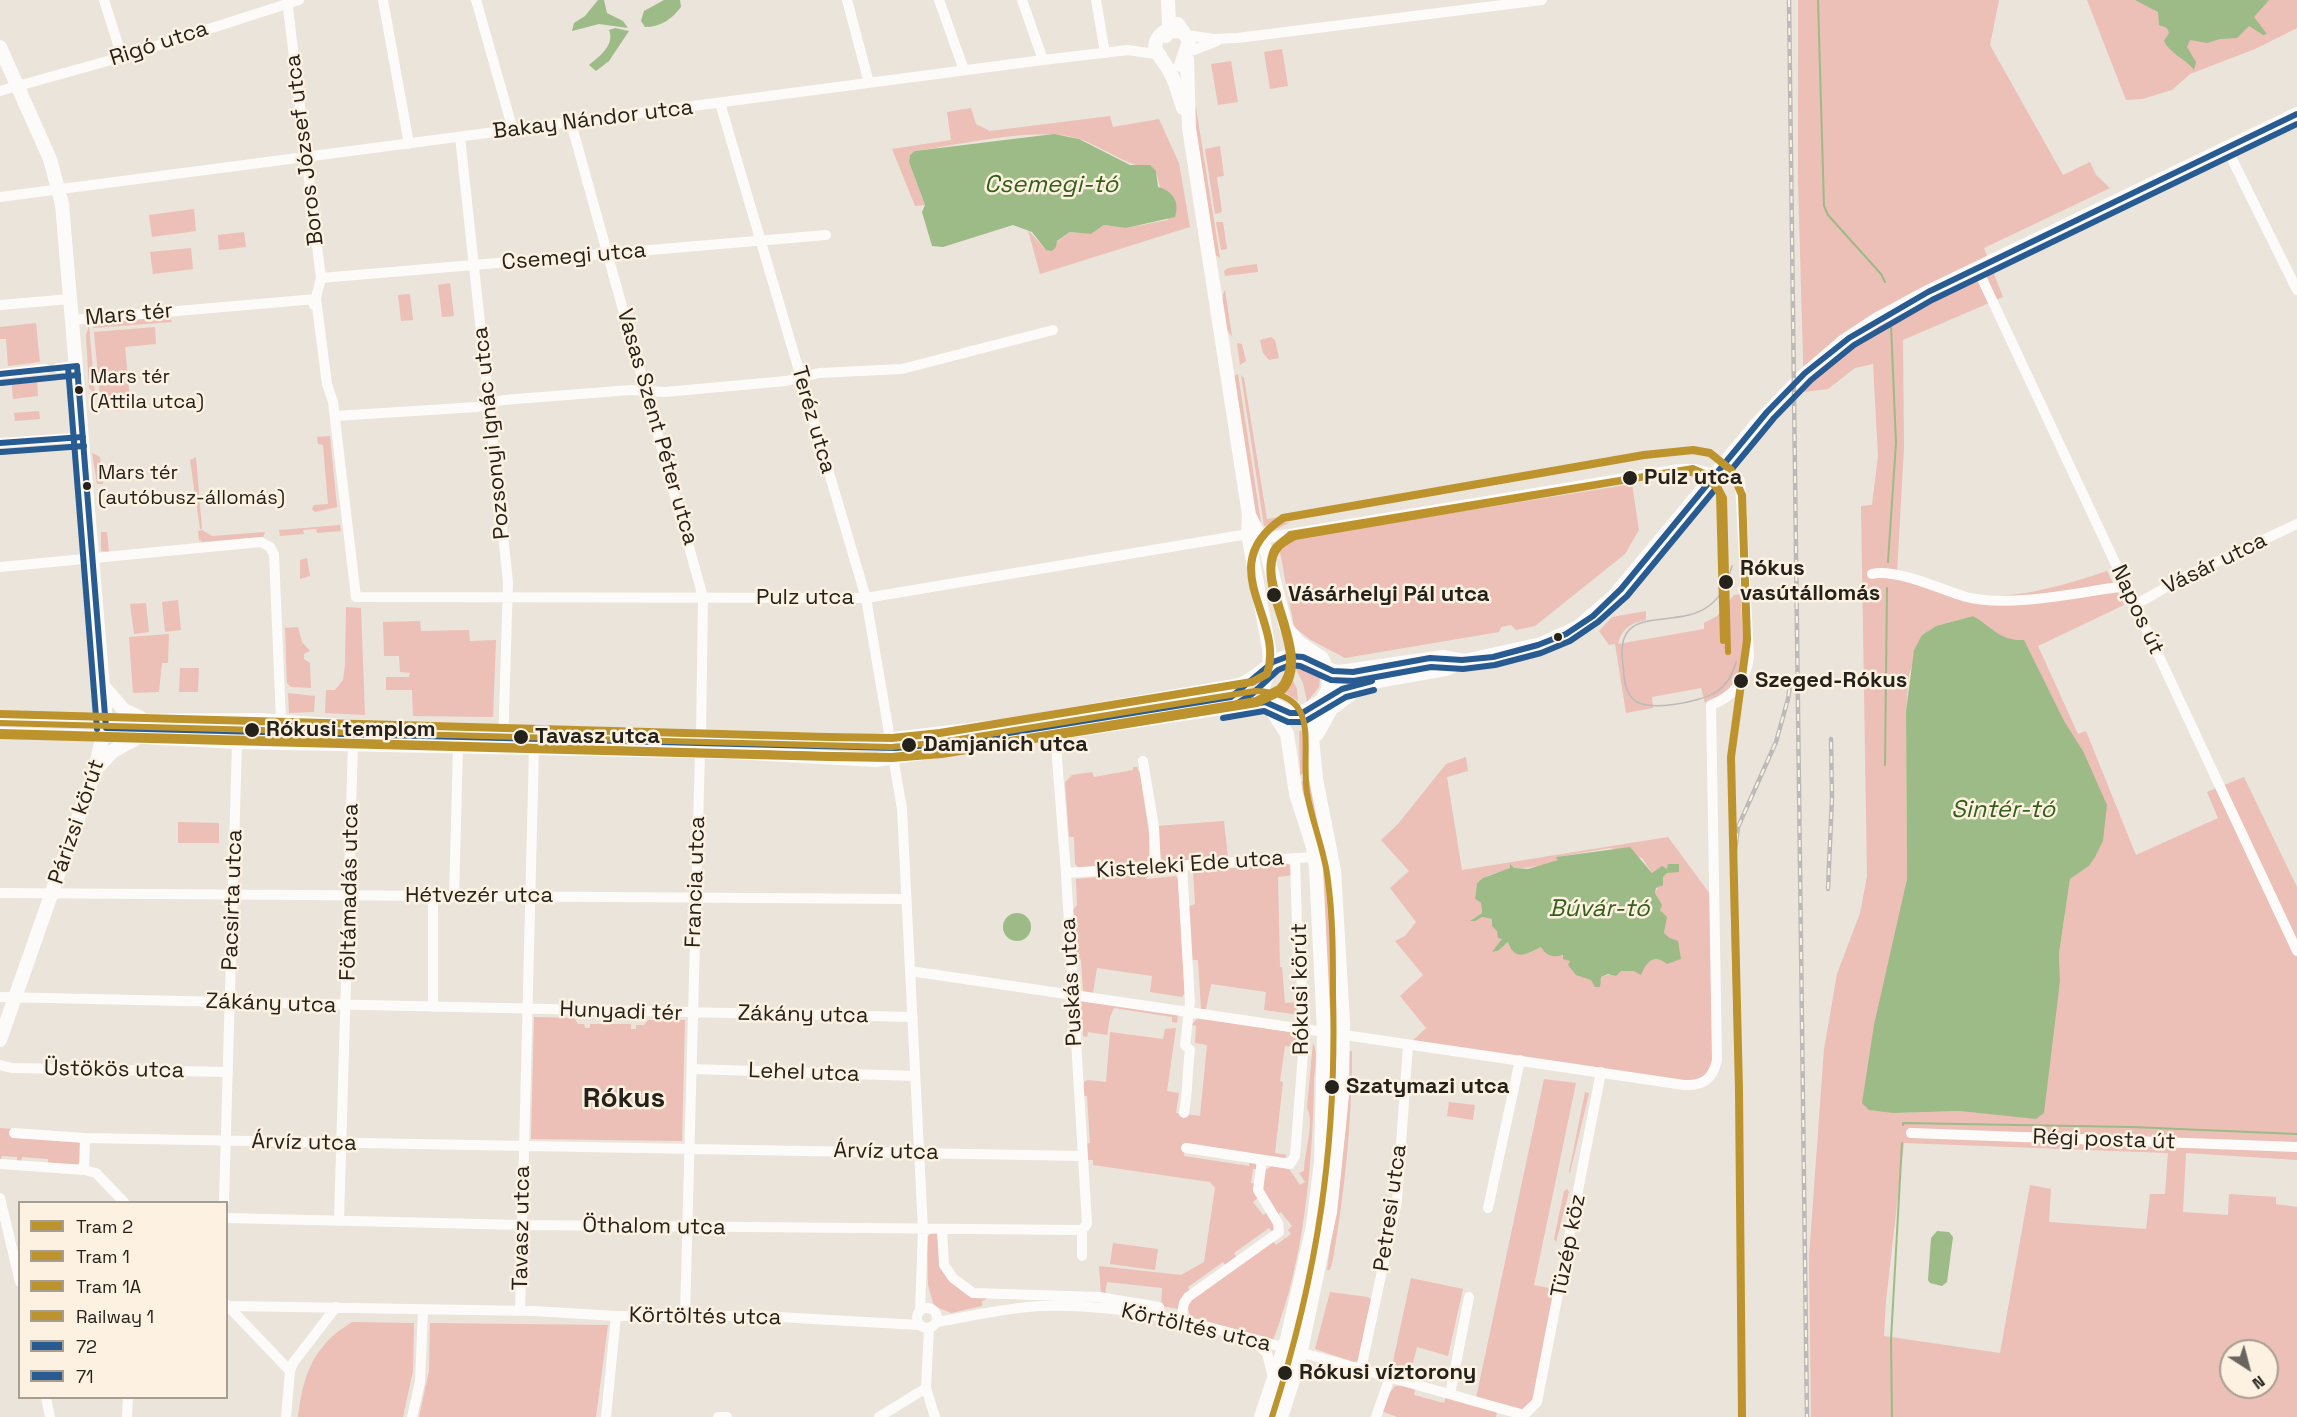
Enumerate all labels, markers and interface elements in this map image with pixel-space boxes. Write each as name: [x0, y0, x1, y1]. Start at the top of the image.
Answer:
street label: Rigó utca: [107, 16, 211, 72]
street label: Boros József utca: [280, 53, 330, 247]
street label: Bakay Nándor utca: [491, 95, 695, 145]
water label: Csemegi-tó: [984, 171, 1118, 199]
street label: Csemegi utca: [501, 238, 647, 276]
street label: Mars tér: [84, 298, 174, 332]
street label: Vasas Szent Péter utca: [611, 306, 703, 548]
street label: Pozsonyi Ignác utca: [468, 325, 516, 541]
street label: Teréz utca: [785, 363, 841, 477]
place label: Mars tér (Attila utca): [90, 366, 204, 413]
marker: Mars tér (Attila utca): [73, 384, 85, 396]
place label: Mars tér (autóbusz-állomás): [98, 462, 285, 509]
place label: Pulz utca: [1644, 465, 1742, 491]
marker: Pulz utca: [1621, 469, 1639, 487]
marker: Mars tér (autóbusz-állomás): [81, 480, 93, 492]
street label: Vásár utca: [2159, 527, 2271, 601]
place label: Rókus vasútállomás: [1740, 556, 1880, 608]
street label: Napos út: [2105, 561, 2169, 659]
marker: Rókus vasútállomás: [1717, 573, 1735, 591]
place label: Vásárhelyi Pál utca: [1288, 582, 1490, 608]
street label: Pulz utca: [756, 585, 854, 611]
marker: Vásárhelyi Pál utca: [1265, 586, 1283, 604]
unlabelled marker: [1552, 631, 1564, 643]
place label: Szeged-Rókus: [1755, 668, 1907, 694]
marker: Szeged-Rókus: [1732, 672, 1750, 690]
place label: Rókusi templom: [266, 717, 436, 743]
marker: Rókusi templom: [243, 721, 261, 739]
place label: Tavasz utca: [535, 724, 660, 750]
marker: Tavasz utca: [512, 728, 530, 746]
place label: Damjanich utca: [923, 732, 1088, 758]
marker: Damjanich utca: [900, 736, 918, 754]
street label: Párizsi körút: [43, 756, 111, 888]
water label: Sintér-tó: [1951, 796, 2055, 824]
street label: Föltámadás utca: [335, 803, 365, 981]
street label: Francia utca: [681, 816, 711, 948]
street label: Pacsirta utca: [217, 829, 249, 971]
street label: Kisteleki Ede utca: [1095, 845, 1285, 885]
street label: Hétvezér utca: [405, 883, 553, 909]
water label: Búvár-tó: [1548, 895, 1650, 923]
street label: Puskás utca: [1055, 917, 1089, 1047]
street label: Rókusi körút: [1287, 923, 1315, 1055]
street label: Zákány utca: [205, 989, 337, 1019]
street label: Hunyadi tér: [559, 997, 683, 1027]
street label: Zákány utca: [737, 1001, 869, 1029]
street label: Üstökös utca: [44, 1056, 184, 1084]
street label: Lehel utca: [748, 1058, 860, 1088]
place label: Szatymazi utca: [1346, 1074, 1509, 1100]
marker: Szatymazi utca: [1323, 1078, 1341, 1096]
district label: Rókus: [583, 1082, 665, 1116]
street label: Régi posta út: [2032, 1124, 2176, 1156]
street label: Árvíz utca: [251, 1129, 357, 1157]
street label: Árvíz utca: [833, 1138, 939, 1166]
street label: Petresi utca: [1369, 1143, 1413, 1273]
street label: Tavasz utca: [508, 1165, 536, 1291]
street label: Tüzép köz: [1546, 1192, 1592, 1300]
legend: [18, 1201, 228, 1399]
street label: Öthalom utca: [582, 1213, 726, 1241]
text: Tram 2: [76, 1215, 133, 1238]
text: Tram 1: [76, 1245, 130, 1268]
text: Tram 1A: [76, 1275, 141, 1298]
street label: Körtöltés utca: [1119, 1298, 1273, 1358]
street label: Körtöltés utca: [629, 1302, 781, 1332]
text: Railway 1: [76, 1305, 154, 1328]
text: 72: [76, 1335, 97, 1358]
north arrow: [2219, 1339, 2279, 1399]
place label: Rókusi víztorony: [1299, 1360, 1476, 1386]
marker: Rókusi víztorony: [1276, 1364, 1294, 1382]
text: 71: [76, 1365, 94, 1388]
text: N: [2248, 1371, 2269, 1394]

